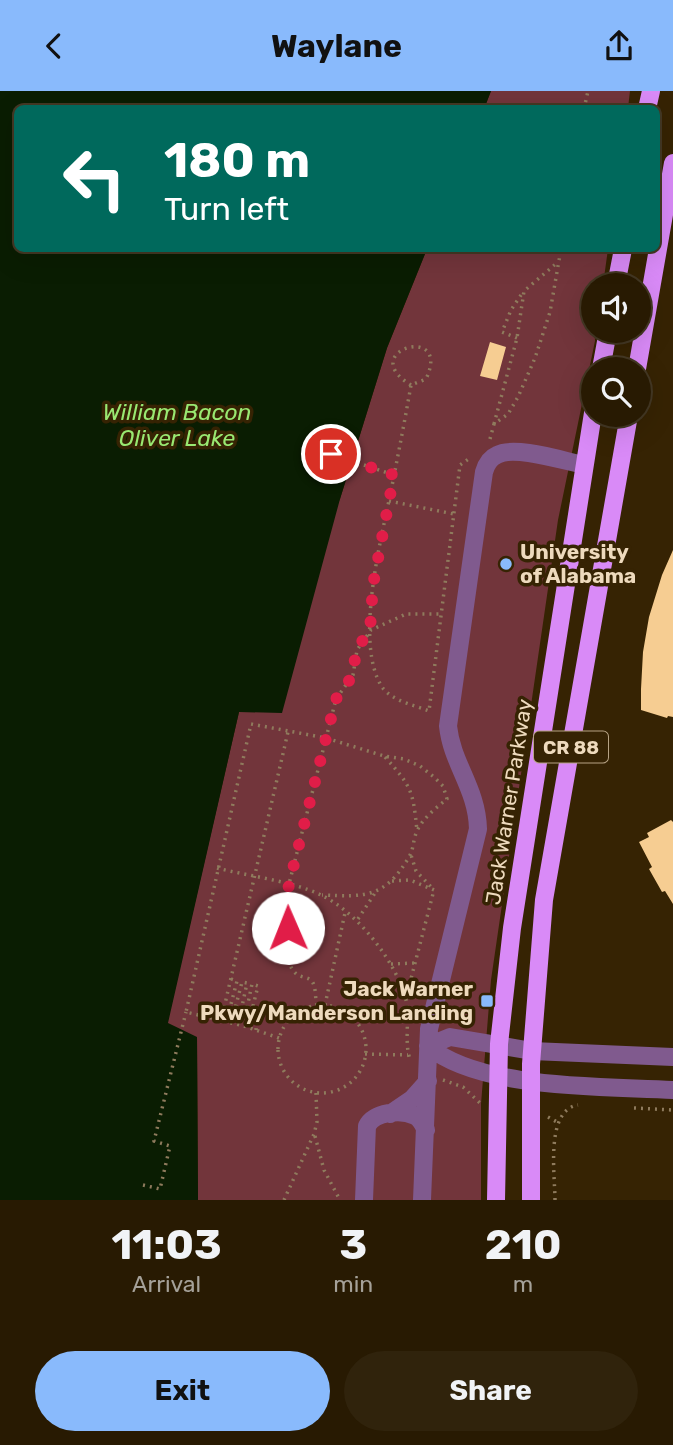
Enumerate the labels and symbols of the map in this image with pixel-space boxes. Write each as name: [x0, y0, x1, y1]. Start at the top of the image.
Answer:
water label: William Bacon Oliver Lake: [103, 398, 251, 452]
pin: [301, 424, 361, 484]
place label: University of Alabama: [520, 539, 636, 588]
marker: University of Alabama: [498, 556, 514, 572]
street label: Jack Warner Parkway: [480, 697, 537, 907]
road number: CR 88: [534, 731, 608, 762]
position arrow: [251, 891, 325, 965]
place label: Jack Warner Pkwy/Manderson Landing: [200, 976, 473, 1025]
marker: Jack Warner Pkwy/Manderson Landing: [479, 993, 495, 1009]

